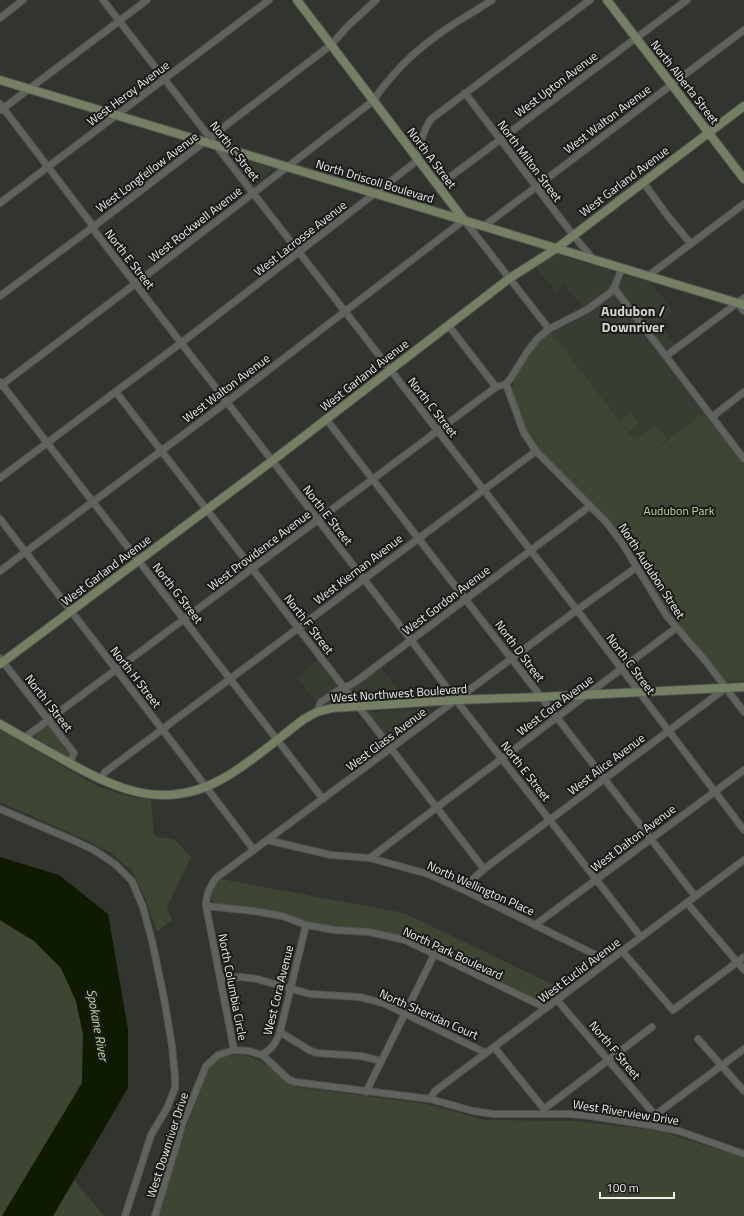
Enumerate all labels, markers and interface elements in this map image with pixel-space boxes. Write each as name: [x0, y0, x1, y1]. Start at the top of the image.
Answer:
street label: North Alberta Street: [646, 36, 724, 129]
street label: West Upton Avenue: [510, 46, 602, 122]
street label: West Heroy Avenue: [83, 56, 173, 130]
street label: West Walton Avenue: [559, 80, 655, 158]
street label: North Milton Street: [493, 116, 568, 206]
street label: North C Street: [205, 117, 265, 186]
street label: North A Street: [403, 123, 462, 193]
street label: West Longfellow Avenue: [92, 127, 202, 217]
street label: West Garland Avenue: [575, 141, 673, 221]
street label: North Driscoll Boulevard: [314, 154, 436, 208]
street label: West Rockwell Avenue: [144, 181, 246, 267]
street label: West Lacrosse Avenue: [249, 196, 351, 280]
street label: North E Street: [100, 225, 160, 294]
district label: Audubon / Downriver: [601, 300, 665, 337]
street label: West Garland Avenue: [316, 334, 412, 416]
street label: West Walton Avenue: [178, 349, 274, 427]
street label: North C Street: [403, 373, 463, 442]
street label: North E Street: [298, 481, 358, 550]
park label: Audubon Park: [644, 501, 715, 520]
street label: West Providence Avenue: [203, 505, 315, 595]
street label: North Audubon Street: [614, 519, 691, 623]
street label: West Kiernan Avenue: [309, 529, 407, 609]
street label: West Garland Avenue: [57, 530, 155, 610]
street label: North G Street: [148, 558, 208, 628]
street label: West Gordon Avenue: [398, 561, 494, 639]
street label: North F Street: [279, 590, 339, 659]
street label: North D Street: [490, 616, 550, 687]
street label: North C Street: [602, 630, 661, 699]
street label: North H Street: [106, 642, 167, 712]
street label: North I Street: [20, 670, 78, 736]
street label: West Cora Avenue: [513, 670, 597, 740]
street label: West Northwest Boulevard: [330, 679, 468, 707]
street label: West Glass Avenue: [342, 702, 430, 776]
street label: West Alice Avenue: [563, 728, 649, 800]
street label: North E Street: [496, 737, 556, 806]
street label: West Dalton Avenue: [586, 800, 680, 876]
street label: North Wellington Place: [424, 856, 538, 920]
street label: North Park Boulevard: [400, 921, 506, 985]
street label: North Columbia Circle: [213, 932, 253, 1042]
street label: West Euclid Avenue: [534, 933, 624, 1007]
street label: West Cora Avenue: [258, 943, 298, 1037]
street label: North Sheridan Court: [376, 984, 482, 1045]
water label: Spokane River: [82, 987, 114, 1064]
street label: North F Street: [585, 1016, 646, 1084]
street label: West Downriver Drive: [141, 1090, 193, 1200]
street label: West Riverview Drive: [572, 1094, 680, 1130]
scale bar: [600, 1174, 674, 1200]
text: 100 m: [606, 1178, 639, 1197]

